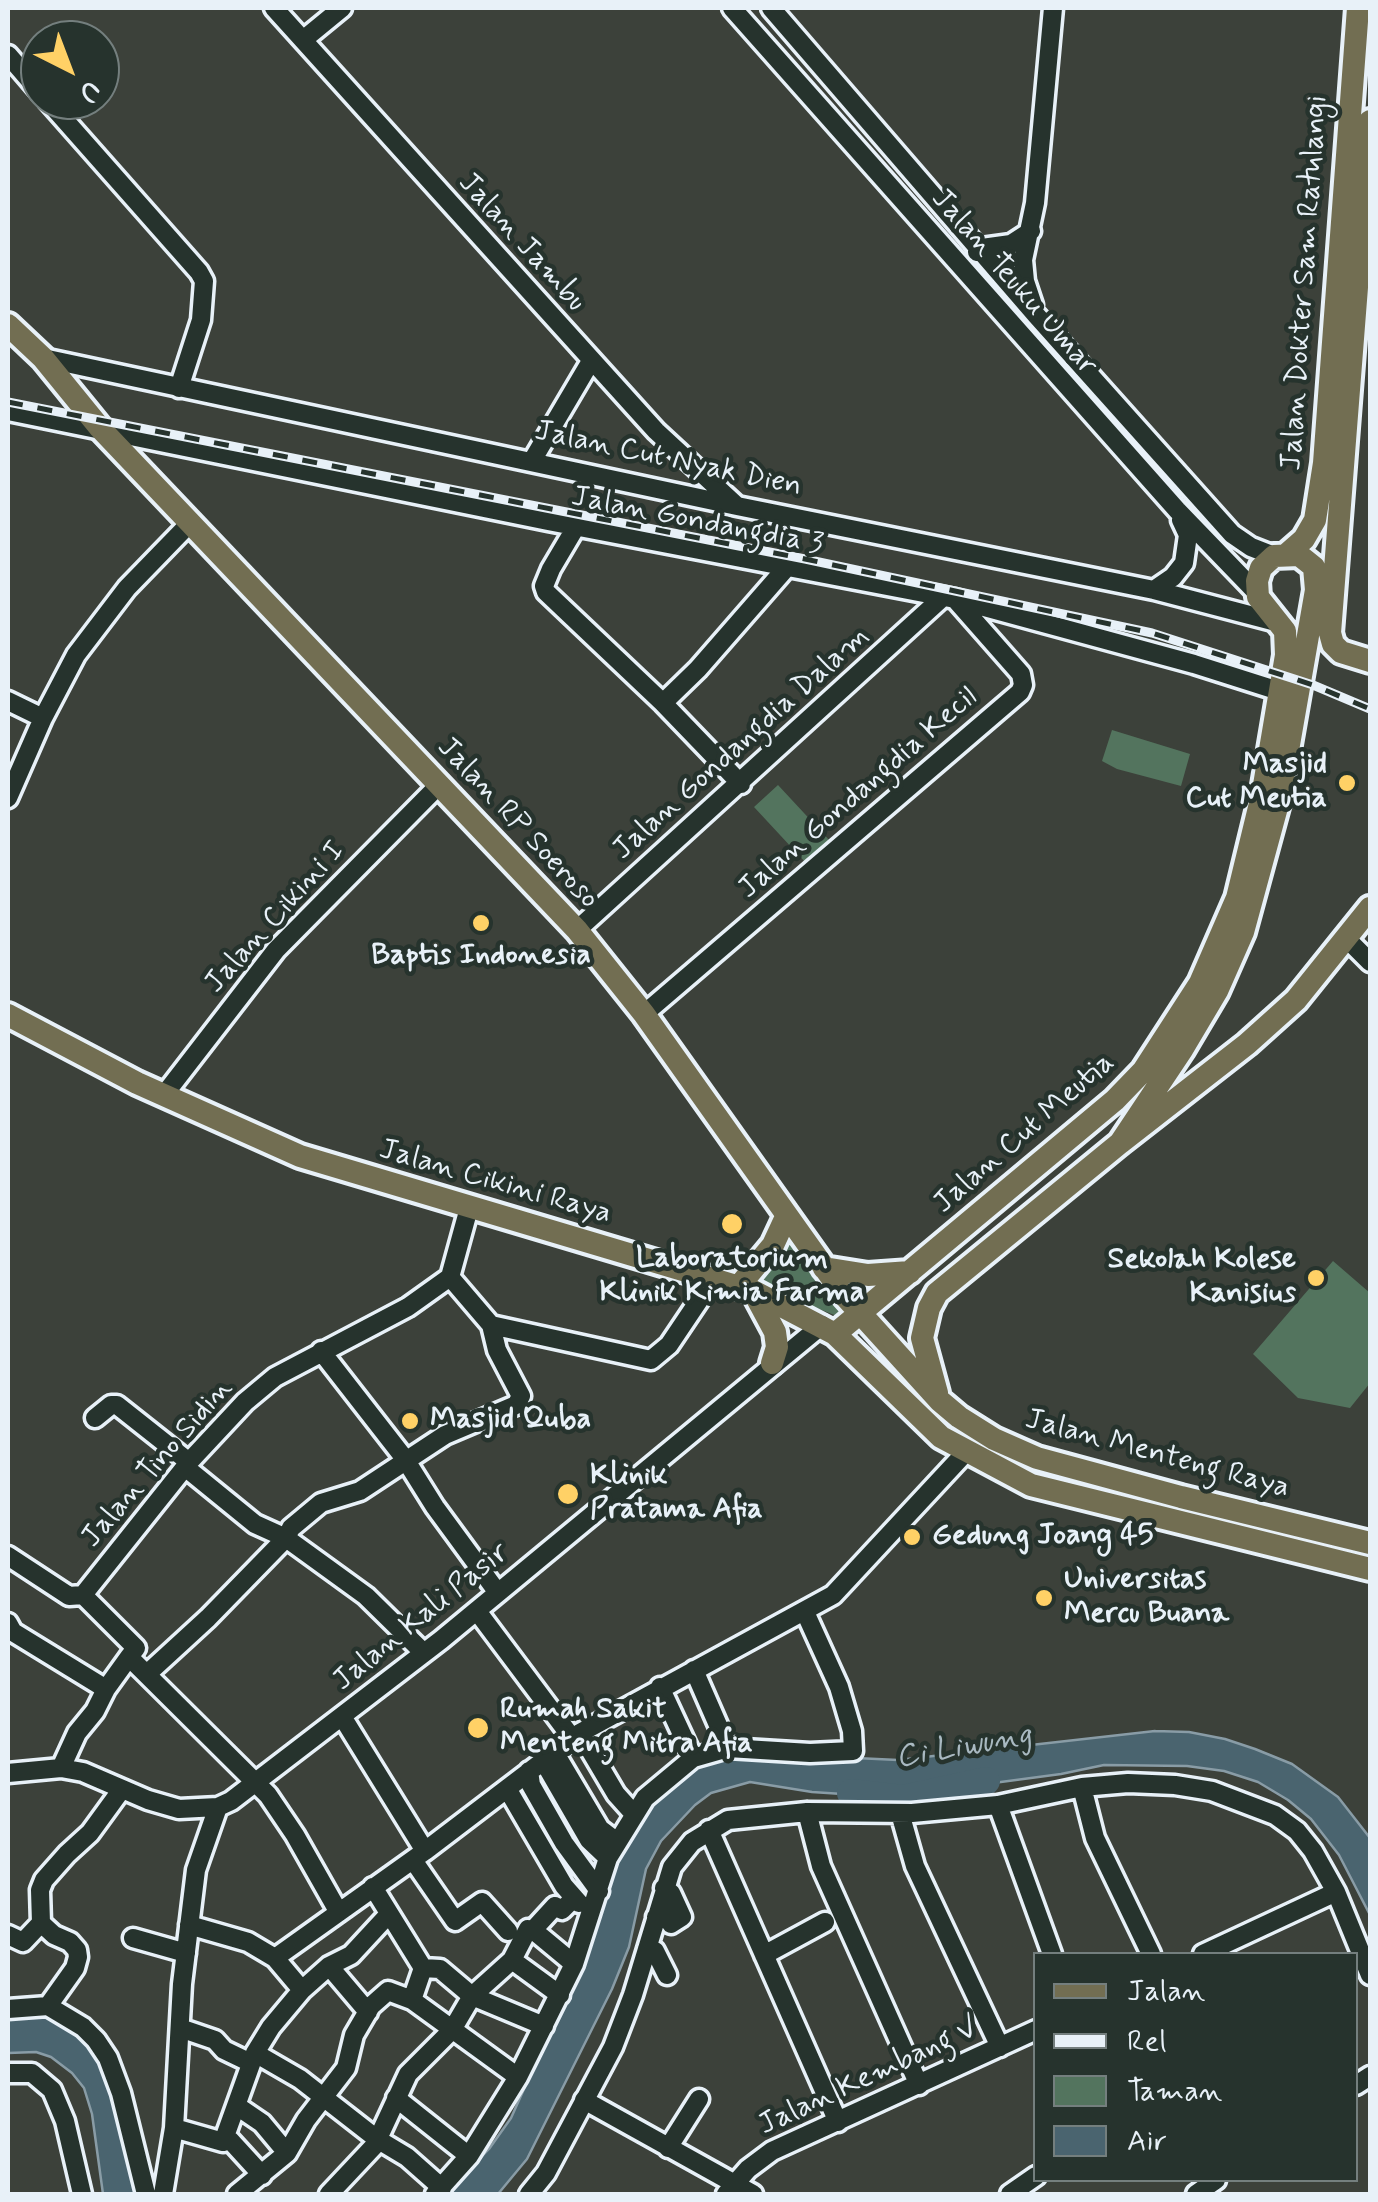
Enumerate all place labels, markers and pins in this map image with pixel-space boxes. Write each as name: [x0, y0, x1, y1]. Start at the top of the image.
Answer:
place label: Masjid Cut Meutia: [1186, 748, 1327, 818]
marker: Masjid Cut Meutia: [1336, 772, 1358, 794]
marker: Baptis Indonesia: [470, 912, 492, 934]
place label: Baptis Indonesia: [371, 939, 591, 975]
marker: Laboratorium Klinik Kimia Farma: [719, 1211, 745, 1237]
place label: Laboratorium Klinik Kimia Farma: [600, 1242, 864, 1312]
place label: Sekolah Kolese Kanisius: [1108, 1243, 1296, 1314]
marker: Sekolah Kolese Kanisius: [1305, 1267, 1327, 1289]
place label: Masjid Quba: [430, 1403, 591, 1439]
marker: Masjid Quba: [399, 1410, 421, 1432]
place label: Klinik Pratama Afia: [590, 1459, 763, 1530]
marker: Klinik Pratama Afia: [555, 1481, 581, 1507]
place label: Gedung Joang 45: [932, 1519, 1154, 1555]
marker: Gedung Joang 45: [901, 1526, 923, 1548]
place label: Universitas Mercu Buana: [1064, 1563, 1229, 1634]
marker: Universitas Mercu Buana: [1033, 1587, 1055, 1609]
place label: Rumah Sakit Menteng Mitra Afia: [500, 1693, 753, 1764]
marker: Rumah Sakit Menteng Mitra Afia: [465, 1715, 491, 1741]

